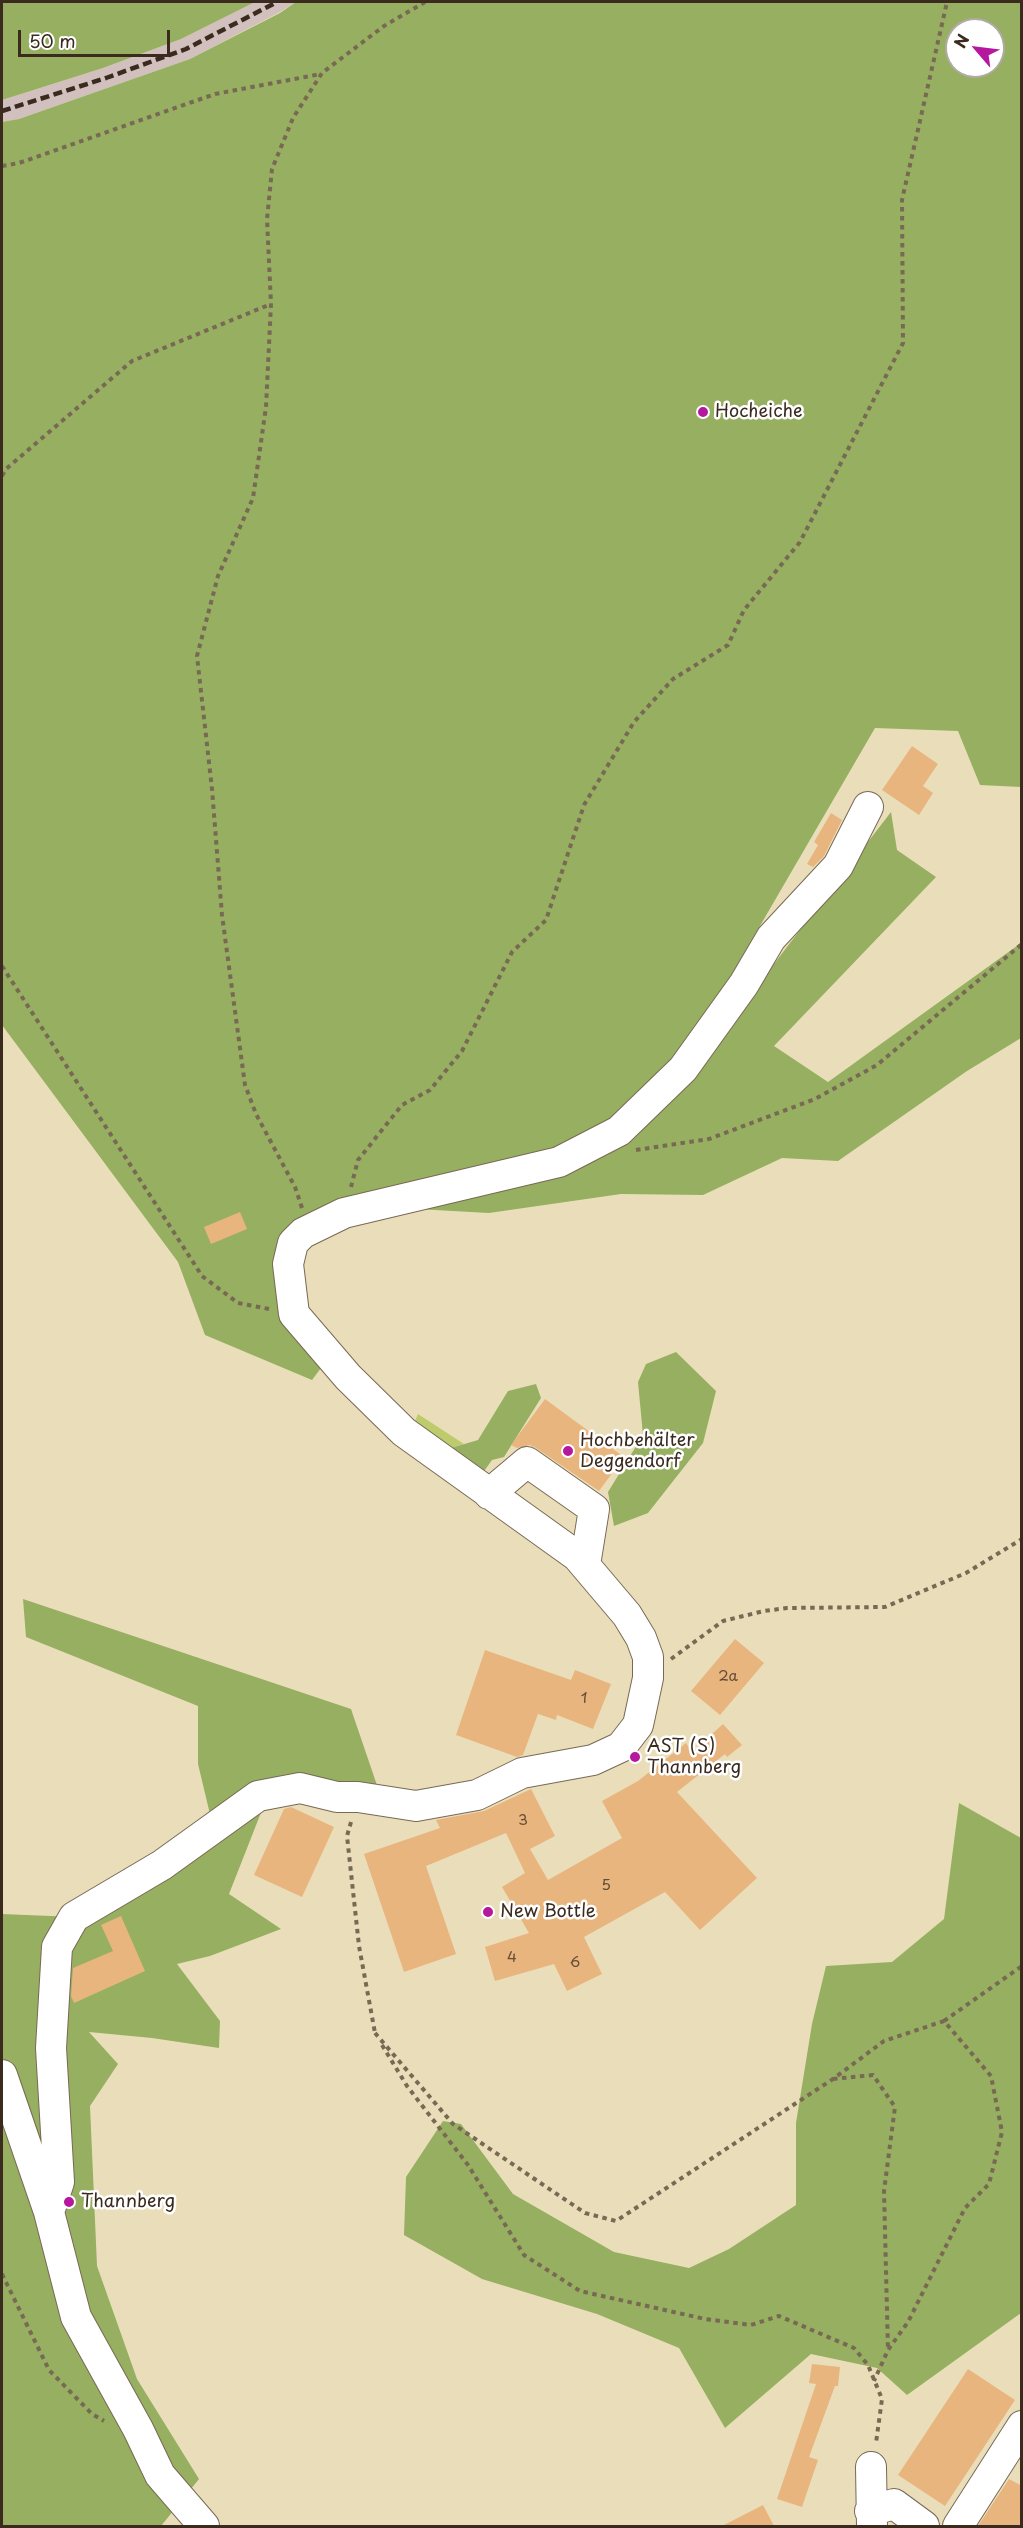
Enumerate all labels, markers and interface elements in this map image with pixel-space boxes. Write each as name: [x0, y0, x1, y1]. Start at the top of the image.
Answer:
scale bar: [21, 18, 172, 56]
north arrow: [945, 18, 1005, 78]
text: 50 m: [29, 27, 76, 54]
text: N: [947, 29, 974, 52]
place label: Hocheiche: [715, 401, 802, 423]
marker: Hocheiche: [696, 405, 710, 419]
place label: Hochbehälter Deggendorf: [580, 1430, 695, 1472]
marker: Hochbehälter Deggendorf: [561, 1444, 575, 1458]
house number: 2a: [718, 1668, 738, 1686]
house number: 1: [581, 1690, 587, 1708]
place label: AST (S) Thannberg: [647, 1736, 741, 1778]
marker: AST (S) Thannberg: [628, 1750, 642, 1764]
house number: 3: [518, 1812, 528, 1830]
house number: 5: [601, 1877, 611, 1895]
place label: New Bottle: [500, 1901, 596, 1923]
marker: New Bottle: [481, 1905, 495, 1919]
house number: 4: [507, 1949, 517, 1967]
house number: 6: [570, 1954, 580, 1972]
place label: Thannberg: [81, 2191, 175, 2213]
marker: Thannberg: [62, 2195, 76, 2209]

